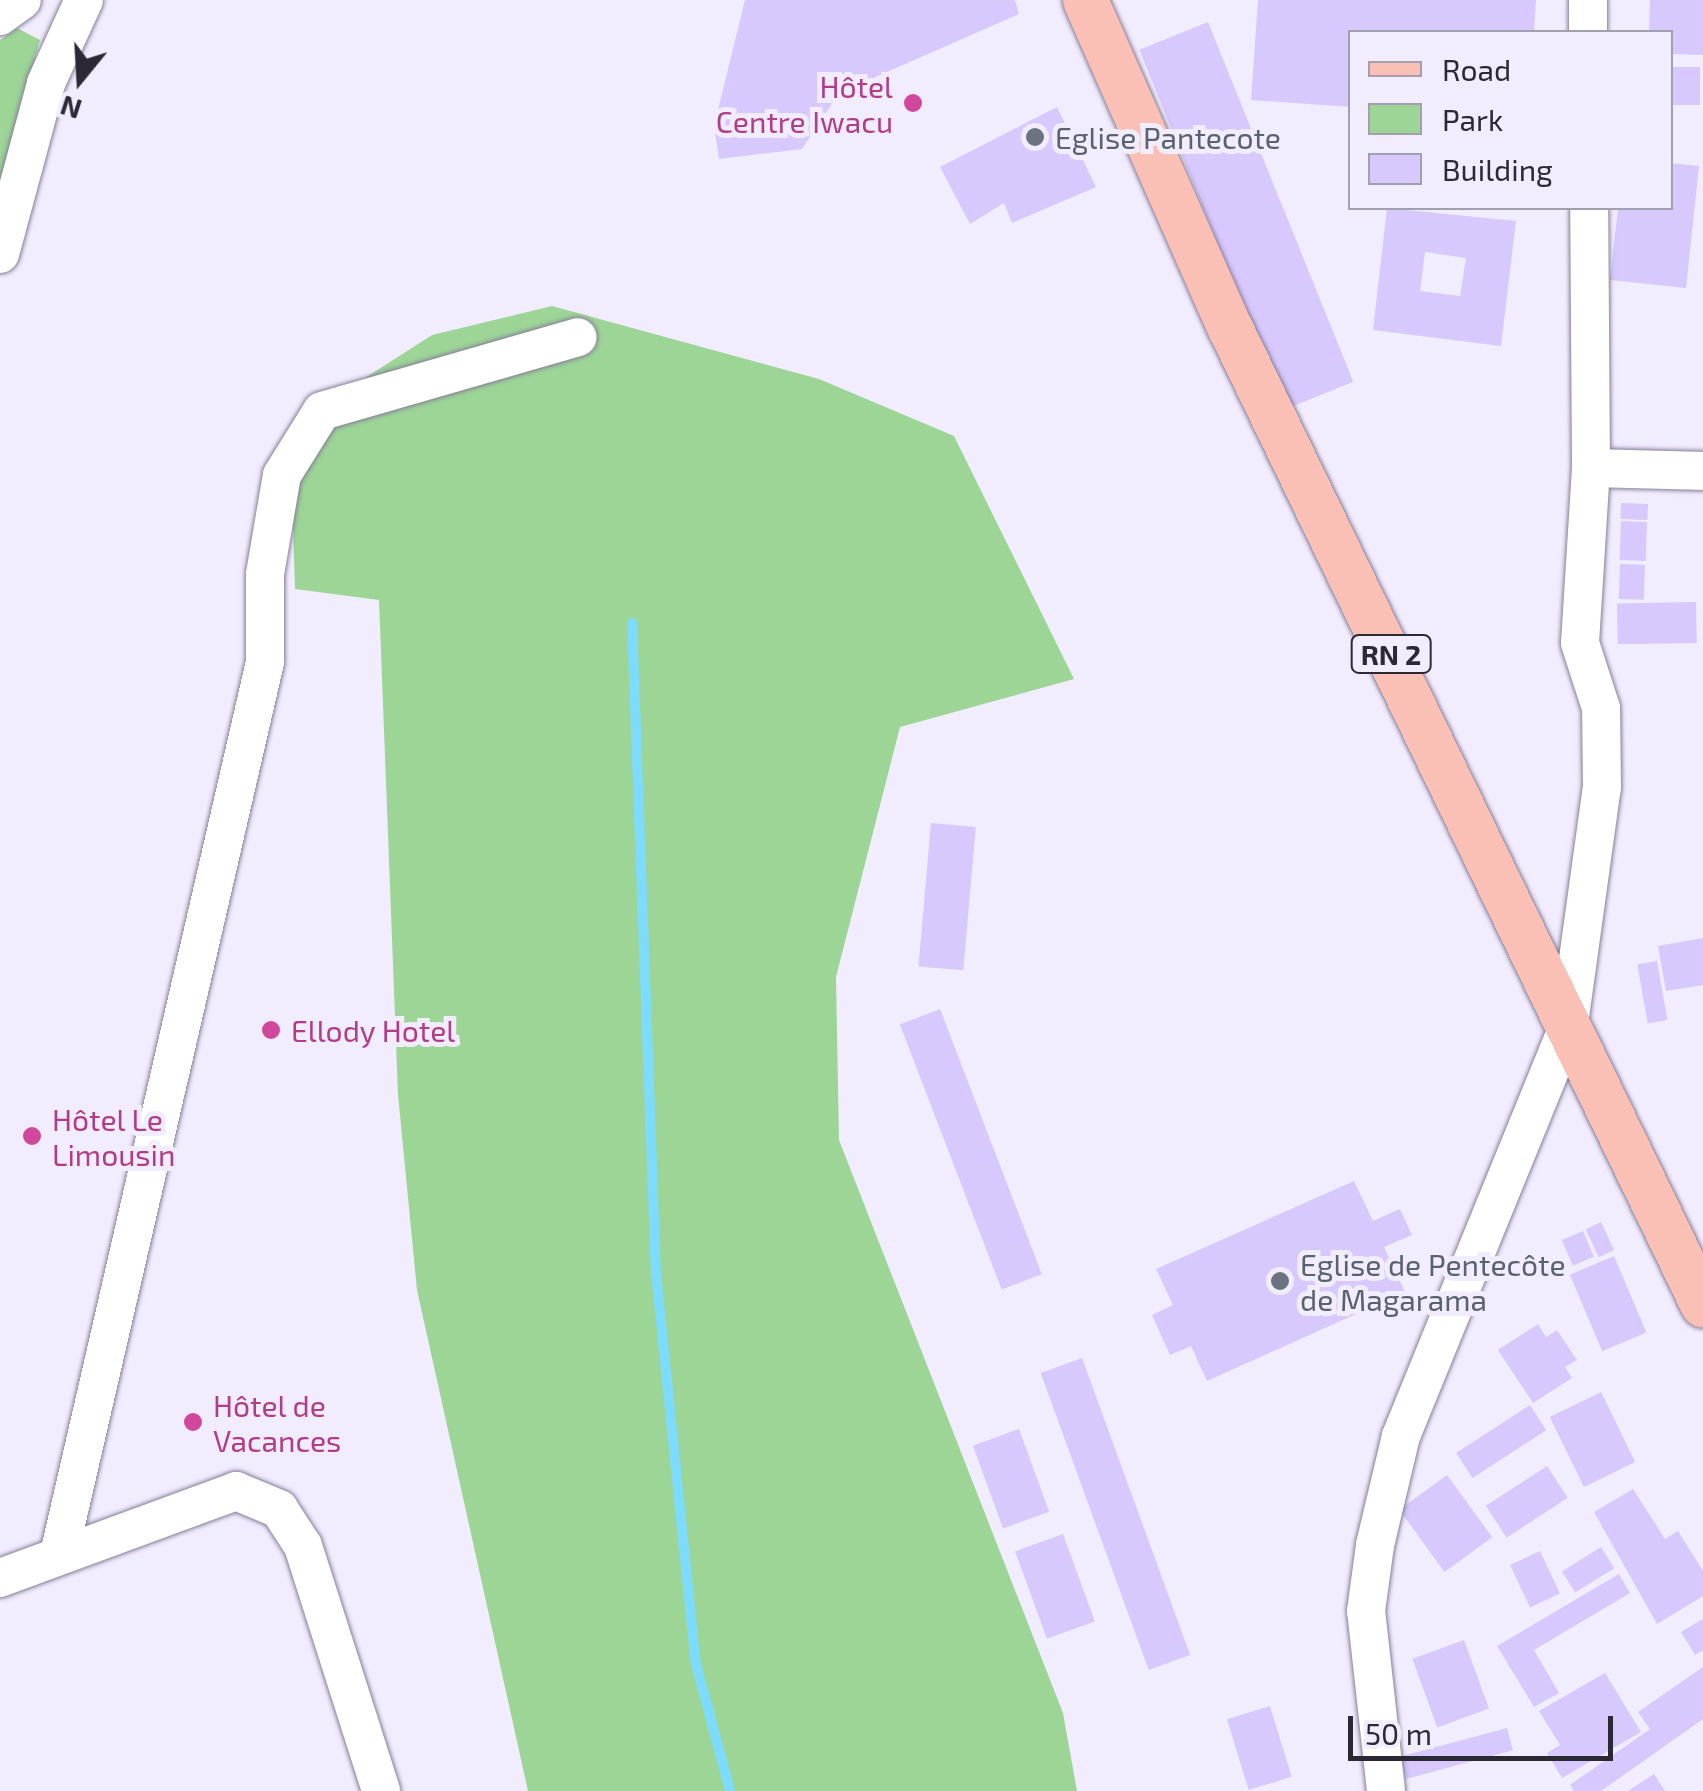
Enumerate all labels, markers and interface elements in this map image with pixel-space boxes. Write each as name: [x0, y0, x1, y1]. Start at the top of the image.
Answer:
north arrow: [30, 30, 130, 130]
legend: [1348, 30, 1673, 210]
text: Road: [1442, 51, 1511, 87]
place label: Hôtel Centre Iwacu: [716, 68, 893, 138]
text: N: [56, 89, 86, 128]
marker: Hôtel Centre Iwacu: [902, 92, 924, 114]
text: Park: [1442, 101, 1503, 137]
place label: Eglise Pantecote: [1055, 119, 1281, 155]
marker: Eglise Pantecote: [1024, 126, 1046, 148]
text: Building: [1442, 151, 1553, 187]
road number: RN 2: [1348, 631, 1434, 677]
place label: Ellody Hotel: [291, 1012, 456, 1048]
marker: Ellody Hotel: [260, 1019, 282, 1041]
place label: Hôtel Le Limousin: [52, 1101, 175, 1172]
marker: Hôtel Le Limousin: [21, 1125, 43, 1147]
place label: Eglise de Pentecôte de Magarama: [1300, 1246, 1565, 1316]
marker: Eglise de Pentecôte de Magarama: [1269, 1270, 1291, 1292]
place label: Hôtel de Vacances: [213, 1387, 341, 1458]
marker: Hôtel de Vacances: [182, 1411, 204, 1433]
scale bar: [1353, 1696, 1618, 1758]
text: 50 m: [1365, 1715, 1432, 1751]

